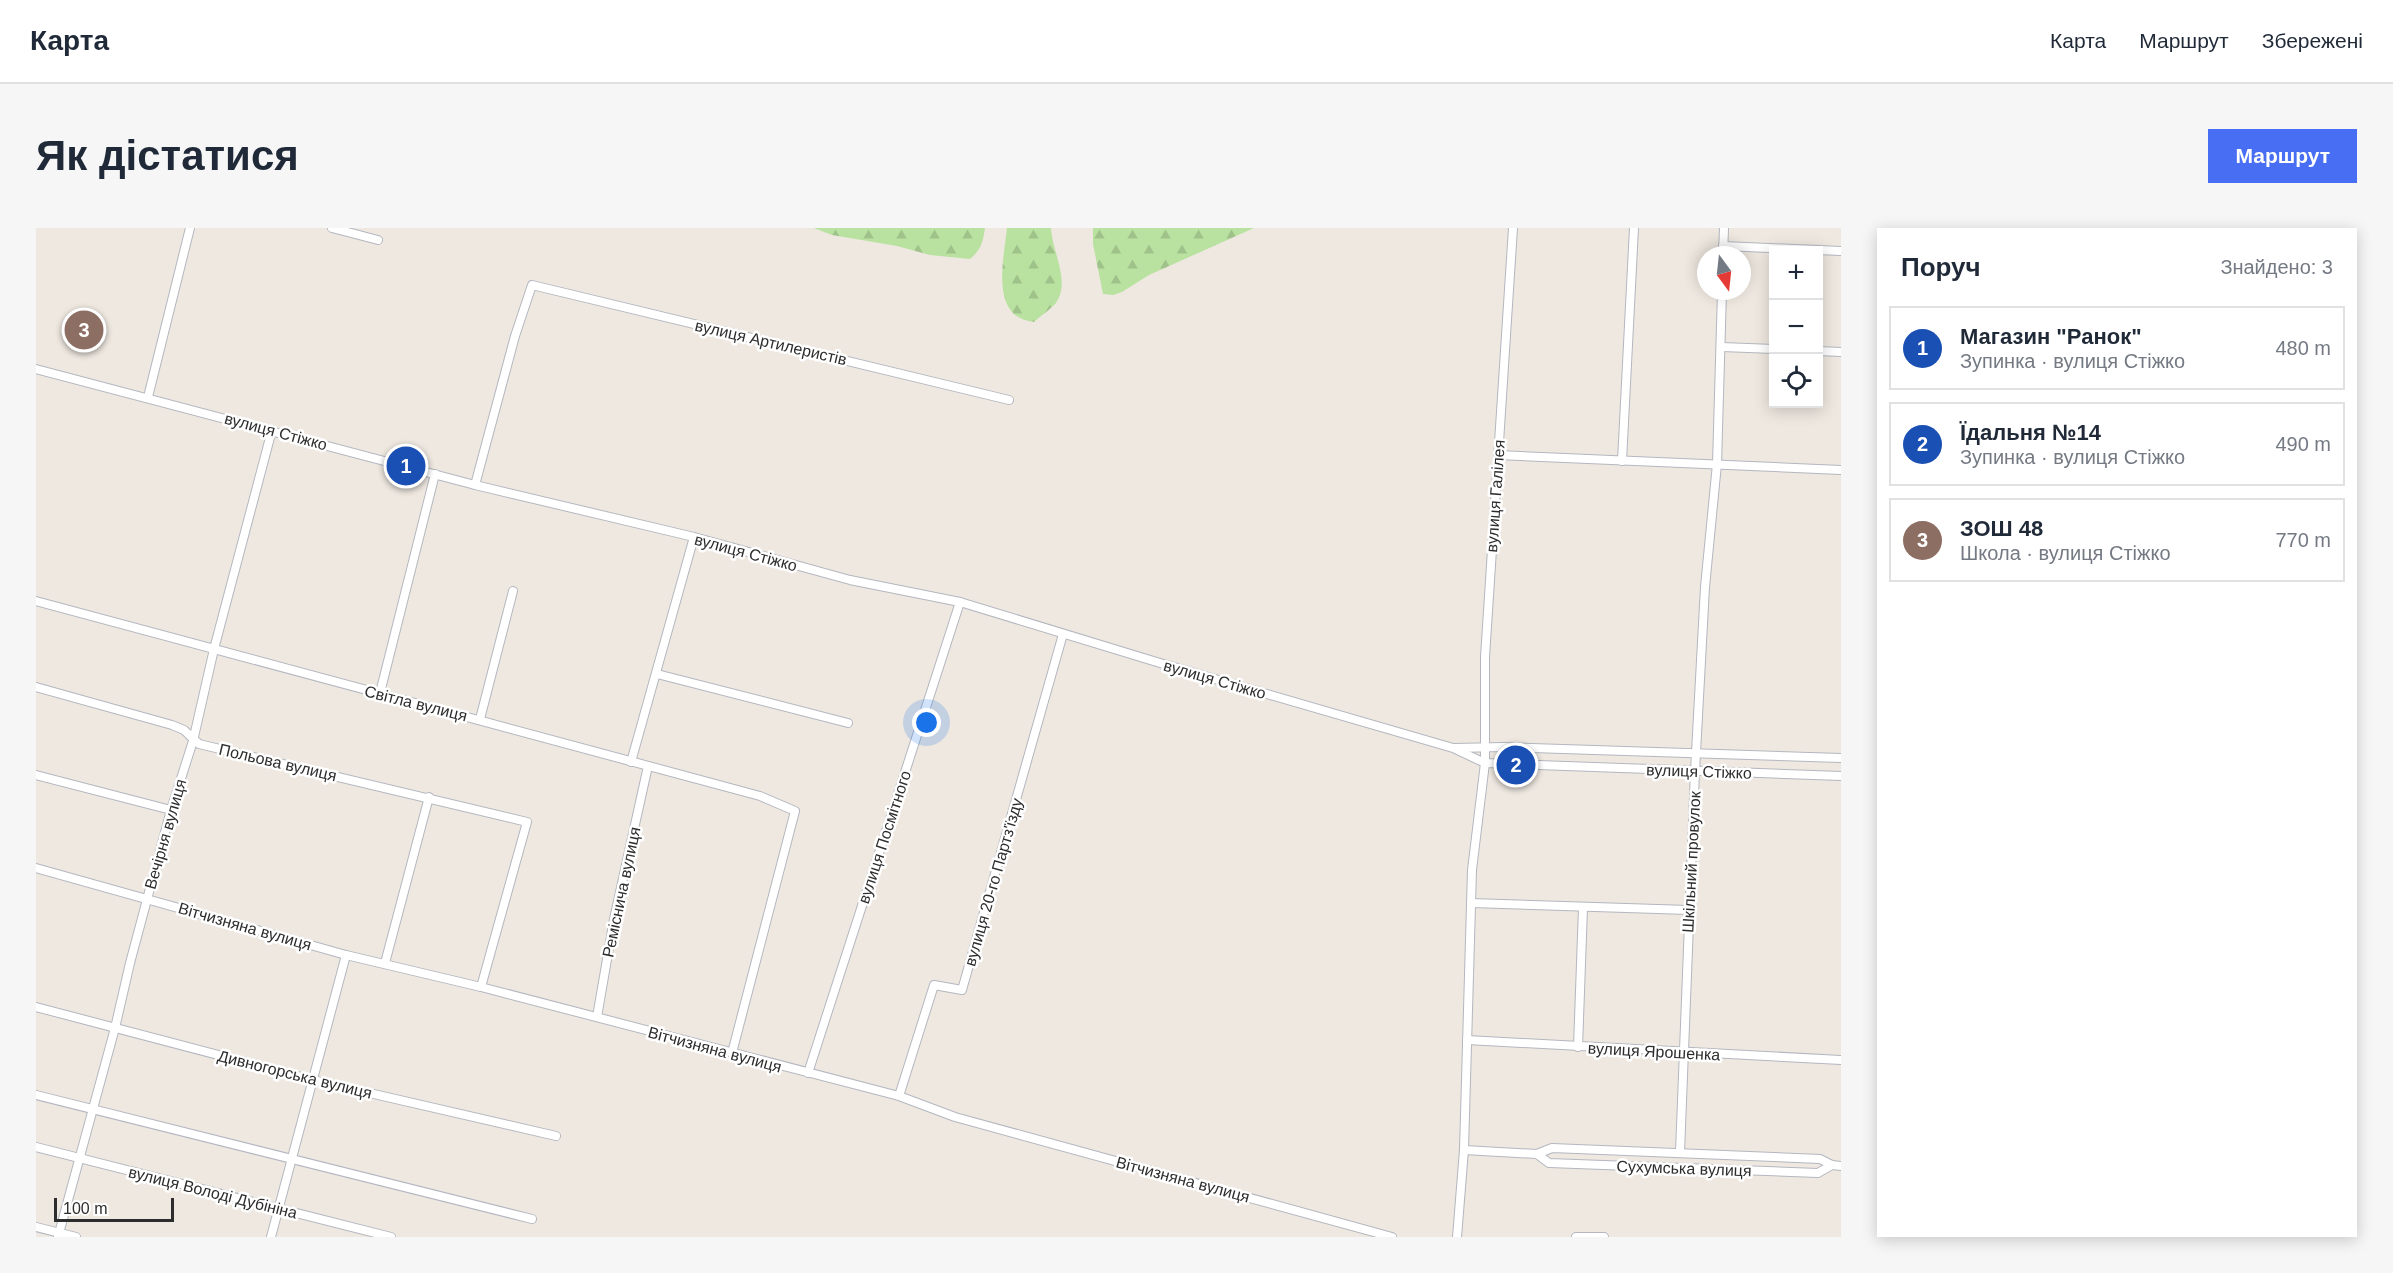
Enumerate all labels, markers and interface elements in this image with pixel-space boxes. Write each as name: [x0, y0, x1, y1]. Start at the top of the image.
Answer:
text: Карта: [30, 25, 109, 56]
text: Карта: [2050, 29, 2106, 52]
text: Маршрут: [2139, 29, 2229, 52]
text: Збережені: [2262, 29, 2363, 52]
button: Маршрут: [2208, 129, 2357, 183]
text: Як дістатися: [36, 132, 299, 179]
north arrow: [1697, 246, 1751, 300]
map controls: [1769, 246, 1823, 408]
button: +: [1769, 246, 1823, 300]
text: Поруч: [1901, 252, 1981, 282]
text: Знайдено: 3: [2220, 256, 2333, 278]
button: −: [1769, 300, 1823, 354]
pin: 3: [64, 308, 104, 352]
street label: вулиця Артилеристів: [693, 317, 848, 368]
text: Магазин "Ранок": [1960, 324, 2142, 349]
text: 1: [1917, 337, 1928, 359]
text: 480 m: [2275, 337, 2331, 359]
text: Зупинка · вулиця Стіжко: [1960, 350, 2185, 372]
button: locate: [1769, 354, 1823, 408]
street label: вулиця Стіжко: [223, 410, 329, 453]
text: Їдальня №14: [1960, 420, 2101, 445]
text: 2: [1917, 433, 1928, 455]
text: 490 m: [2275, 433, 2331, 455]
street label: вулиця Галілея: [1483, 439, 1508, 553]
pin: 1: [386, 444, 425, 488]
text: Зупинка · вулиця Стіжко: [1960, 446, 2185, 468]
text: ЗОШ 48: [1960, 516, 2043, 541]
text: 3: [1917, 529, 1928, 551]
text: 770 m: [2275, 529, 2331, 551]
street label: вулиця Стіжко: [693, 531, 799, 574]
text: Школа · вулиця Стіжко: [1960, 542, 2171, 564]
street label: вулиця Стіжко: [1162, 657, 1268, 702]
street label: Світла вулиця: [363, 683, 469, 724]
your location: [912, 708, 941, 737]
street label: Польова вулиця: [217, 741, 338, 784]
pin: 2: [1496, 742, 1536, 788]
street label: вулиця Стіжко: [1646, 761, 1752, 782]
street label: вулиця Посмітного: [855, 768, 914, 906]
street label: Вечірня вулиця: [142, 777, 189, 891]
street label: Шкільний провулок: [1679, 790, 1704, 933]
street label: вулиця 20-го Партз'їзду: [961, 796, 1026, 968]
street label: Реміснича вулиця: [599, 825, 644, 959]
street label: Вітчизняна вулиця: [176, 899, 313, 954]
street label: Вітчизняна вулиця: [646, 1023, 784, 1076]
street label: вулиця Ярошенка: [1587, 1040, 1721, 1063]
street label: Дивногорська вулиця: [216, 1047, 374, 1102]
street label: Вітчизняна вулиця: [1114, 1153, 1252, 1206]
street label: Сухумська вулиця: [1616, 1158, 1752, 1179]
street label: вулиця Володі Дубініна: [127, 1163, 299, 1222]
scale bar: [54, 1195, 174, 1222]
text: 100 m: [63, 1200, 107, 1217]

